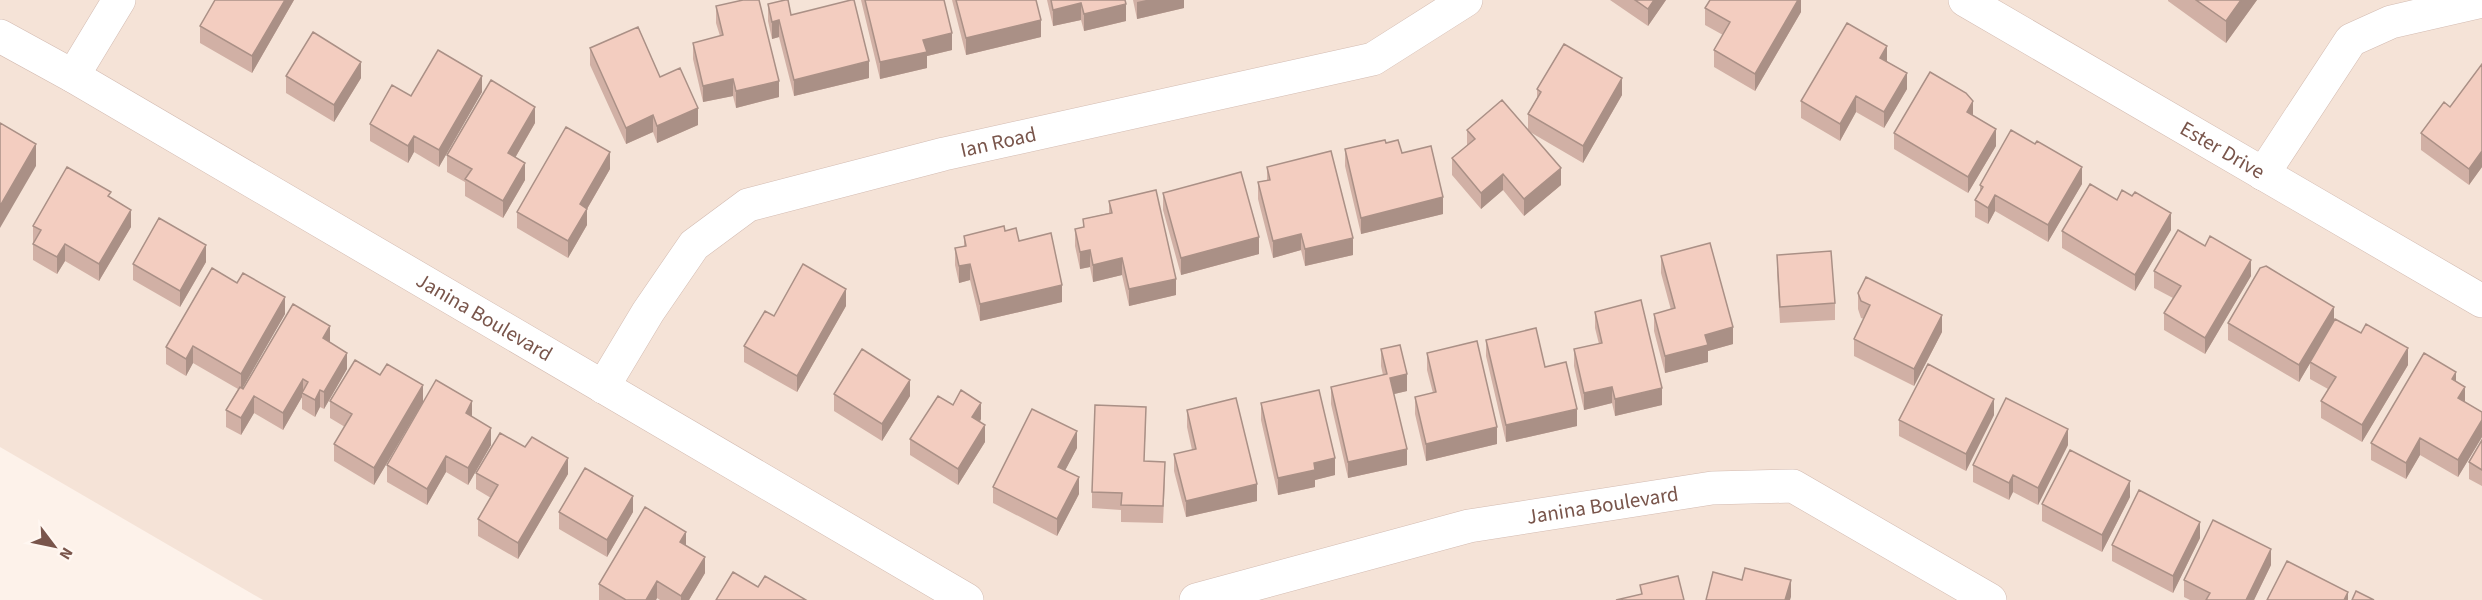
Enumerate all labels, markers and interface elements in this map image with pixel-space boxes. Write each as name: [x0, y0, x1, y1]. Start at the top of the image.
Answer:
street label: Ester Drive: [2174, 113, 2271, 186]
street label: Ian Road: [957, 119, 1039, 165]
street label: Janina Boulevard: [411, 265, 558, 369]
street label: Janina Boulevard: [1524, 478, 1681, 532]
north arrow: [24, 516, 84, 576]
text: N: [54, 543, 78, 564]

